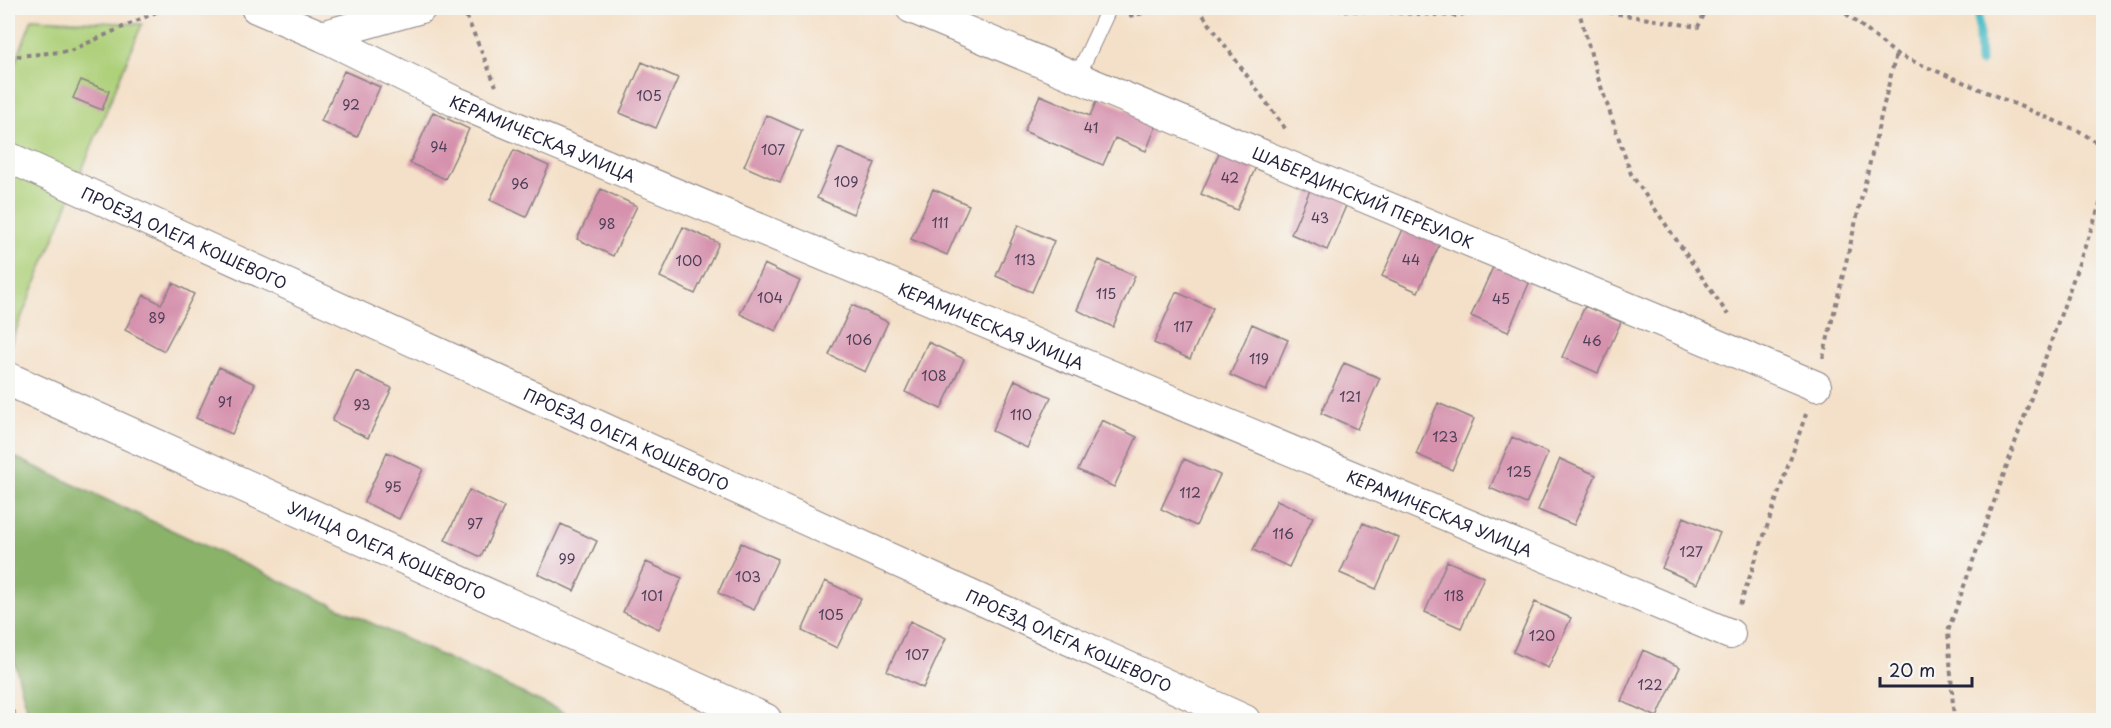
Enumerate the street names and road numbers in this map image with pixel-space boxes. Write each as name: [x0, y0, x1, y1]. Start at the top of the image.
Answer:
street label: КЕРАМИЧЕСКАЯ УЛИЦА: [446, 89, 639, 188]
street label: ШАБЕРДИНСКИЙ ПЕРЕУЛОК: [1249, 140, 1477, 254]
street label: ПРОЕЗД ОЛЕГА КОШЕВОГО: [78, 180, 291, 295]
street label: КЕРАМИЧЕСКАЯ УЛИЦА: [895, 276, 1088, 375]
street label: ПРОЕЗД ОЛЕГА КОШЕВОГО: [520, 381, 734, 496]
street label: КЕРАМИЧЕСКАЯ УЛИЦА: [1343, 463, 1536, 562]
street label: УЛИЦА ОЛЕГА КОШЕВОГО: [284, 495, 490, 605]
street label: ПРОЕЗД ОЛЕГА КОШЕВОГО: [962, 583, 1176, 697]

